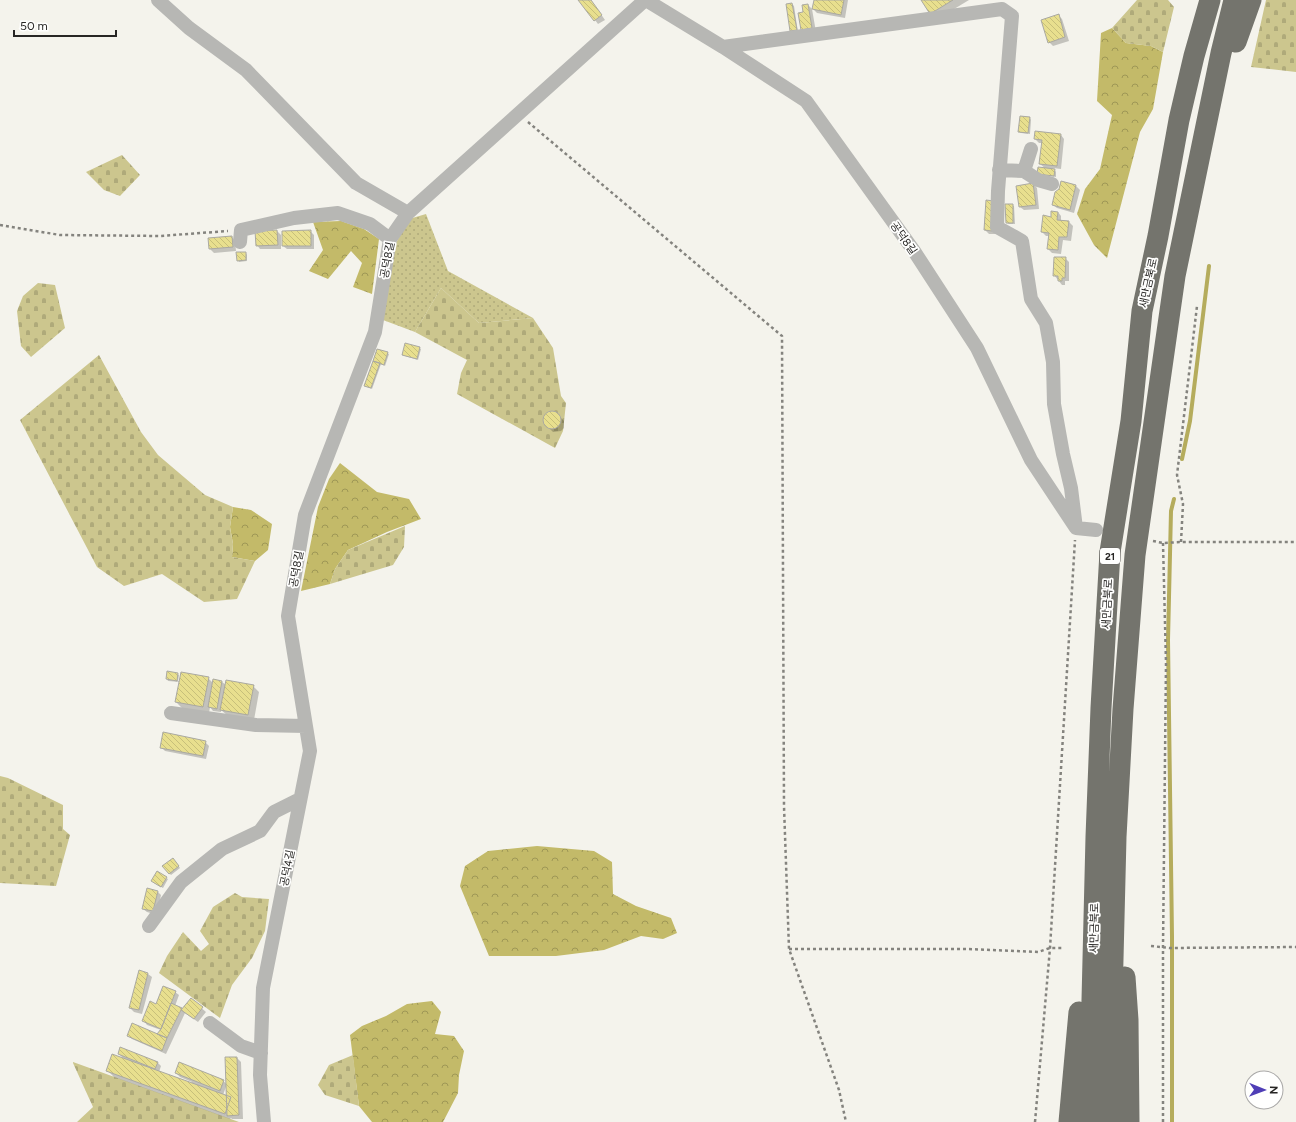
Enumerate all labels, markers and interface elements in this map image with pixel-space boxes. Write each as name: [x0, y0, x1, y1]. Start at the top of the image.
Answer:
scale bar: [14, 12, 116, 38]
text: 50 m: [20, 19, 48, 33]
street label: 공덕8길: [888, 219, 920, 257]
street label: 공덕8길: [378, 241, 397, 279]
street label: 새만금북로: [1137, 257, 1160, 309]
road number: 21: [1100, 548, 1120, 564]
street label: 공덕8길: [287, 550, 306, 588]
street label: 새만금북로: [1100, 578, 1115, 630]
street label: 공덕4길: [278, 849, 297, 888]
street label: 새만금북로: [1088, 903, 1101, 953]
north arrow: [1244, 1070, 1284, 1110]
text: N: [1267, 1086, 1280, 1095]

